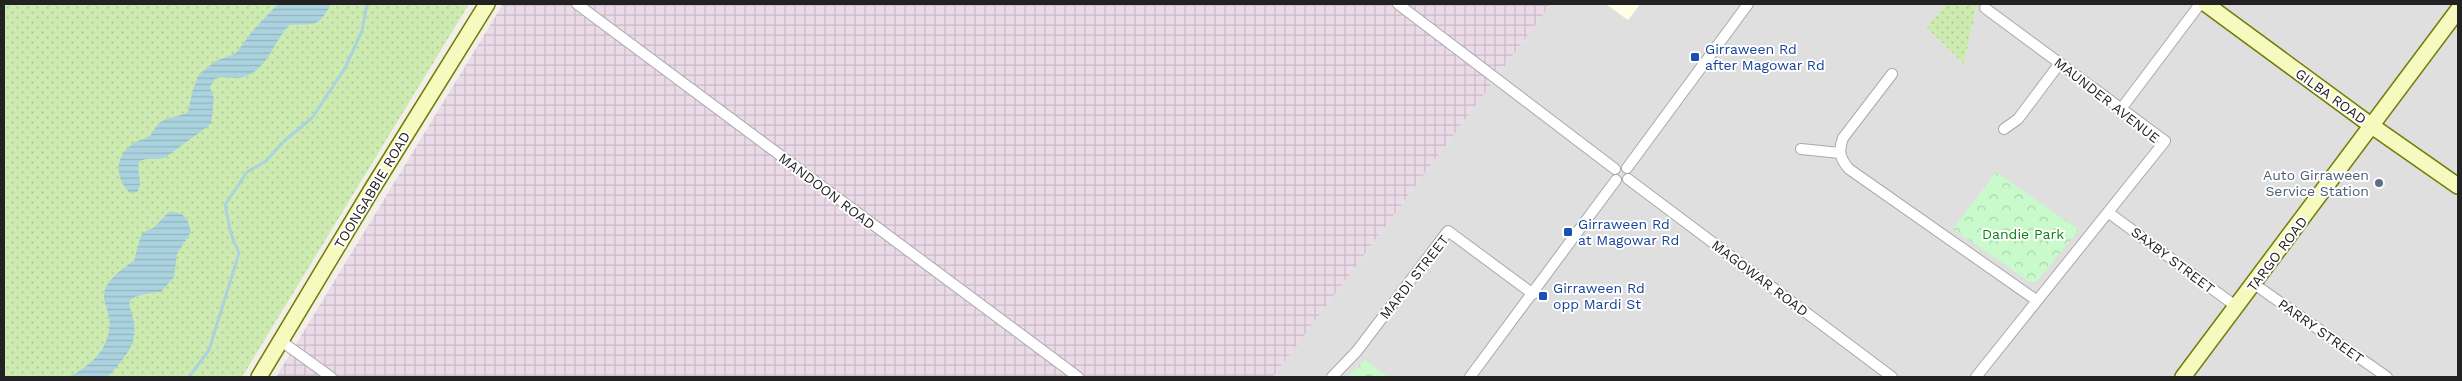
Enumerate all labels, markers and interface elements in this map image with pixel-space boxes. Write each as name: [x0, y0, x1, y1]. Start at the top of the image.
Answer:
place label: Girraween Rd after Magowar Rd: [1705, 41, 1825, 73]
marker: Girraween Rd after Magowar Rd: [1689, 51, 1701, 63]
street label: MAUNDER AVENUE: [2051, 54, 2163, 146]
street label: GILBA ROAD: [2292, 65, 2370, 127]
street label: TOONGABBIE ROAD: [331, 129, 413, 251]
street label: MANDOON ROAD: [776, 150, 878, 232]
place label: Auto Girraween Service Station: [2263, 167, 2369, 199]
marker: Auto Girraween Service Station: [2373, 177, 2385, 189]
street label: TARGO ROAD: [2244, 213, 2310, 295]
place label: Girraween Rd at Magowar Rd: [1578, 216, 1679, 248]
street label: SAXBY STREET: [2128, 224, 2218, 297]
marker: Girraween Rd at Magowar Rd: [1562, 226, 1574, 238]
park label: Dandie Park: [1982, 226, 2064, 242]
street label: MARDI STREET: [1376, 231, 1452, 322]
street label: MAGOWAR ROAD: [1709, 237, 1811, 319]
place label: Girraween Rd opp Mardi St: [1553, 280, 1645, 312]
marker: Girraween Rd opp Mardi St: [1537, 290, 1549, 302]
street label: PARRY STREET: [2275, 296, 2367, 367]

